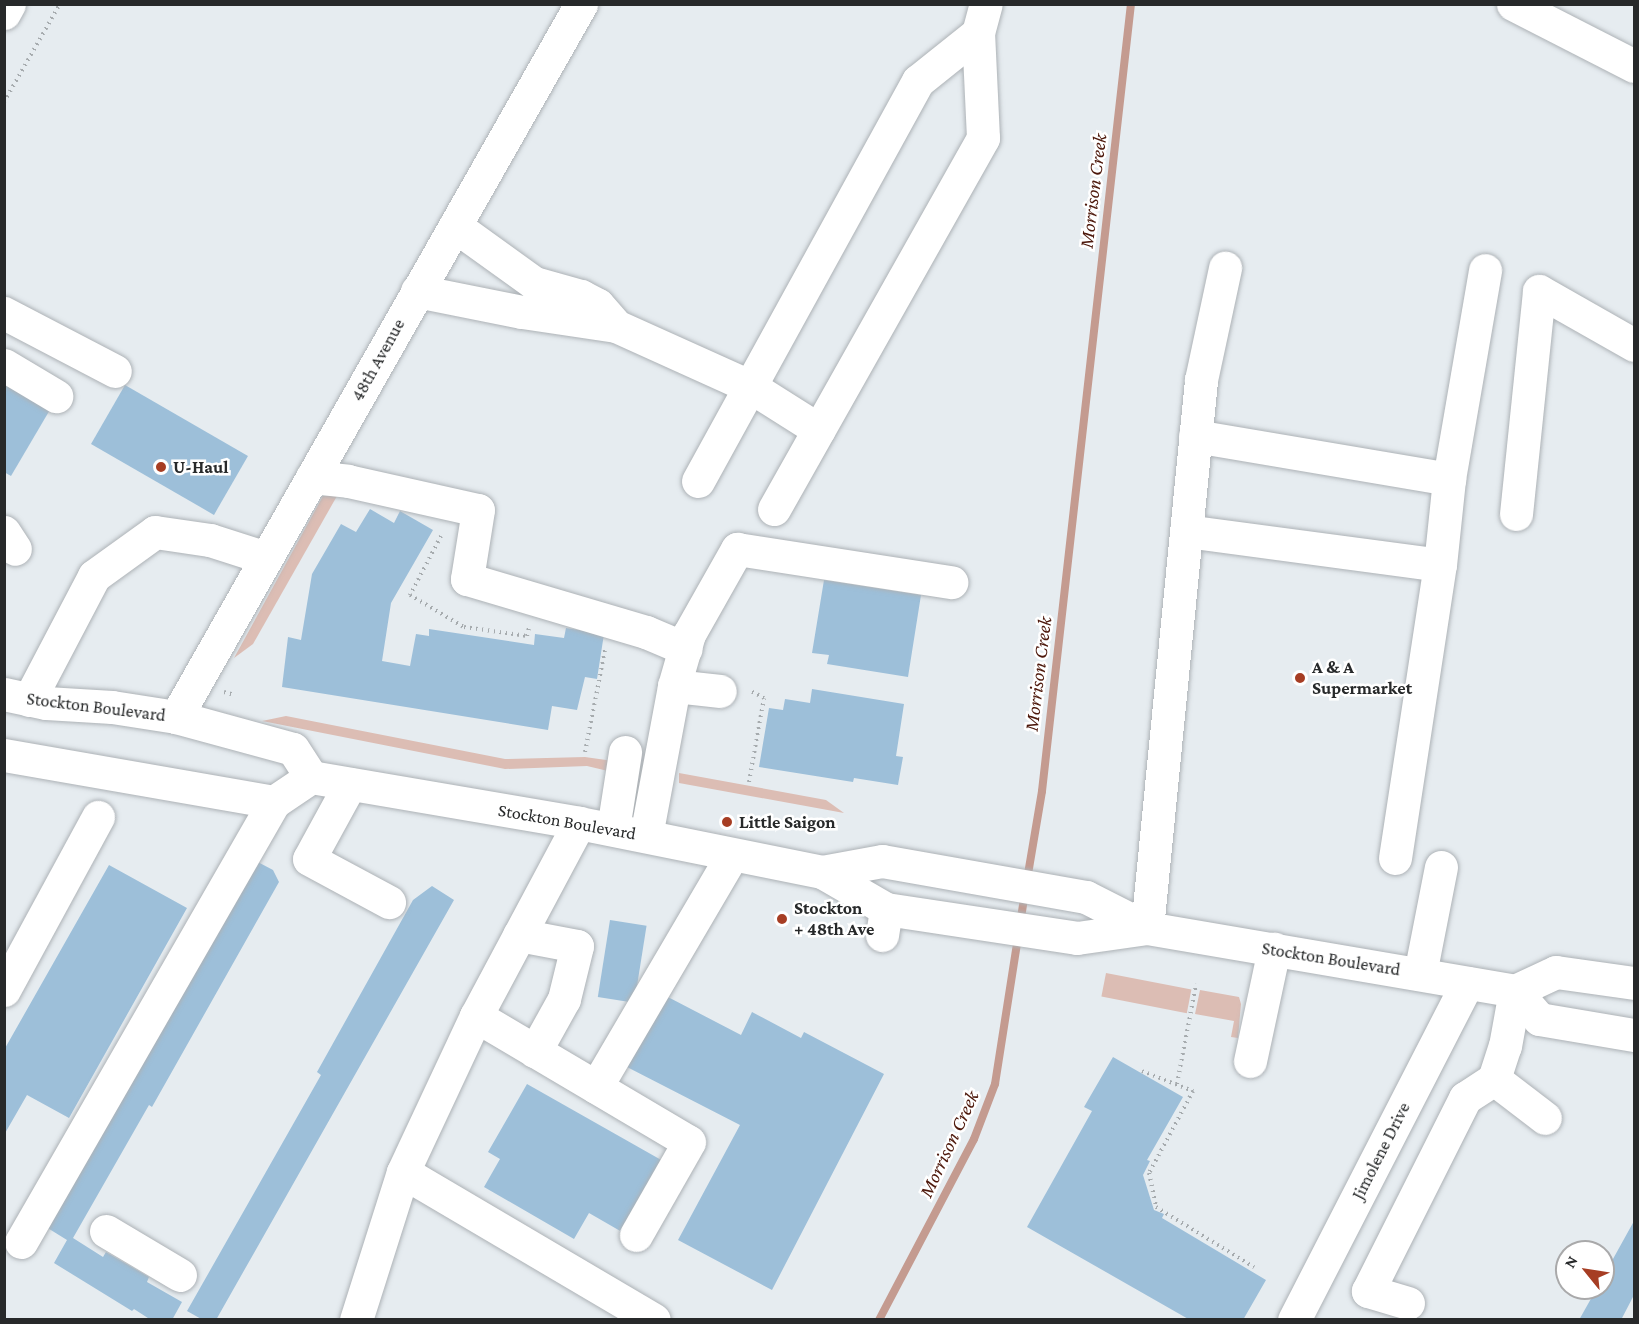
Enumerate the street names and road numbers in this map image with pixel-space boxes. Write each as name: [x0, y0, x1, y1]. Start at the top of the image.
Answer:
street label: 48th Avenue: [347, 315, 409, 405]
street label: Stockton Boulevard: [25, 688, 167, 726]
street label: Stockton Boulevard: [496, 799, 638, 845]
street label: Stockton Boulevard: [1260, 937, 1402, 981]
street label: Jimolene Drive: [1347, 1099, 1415, 1203]

